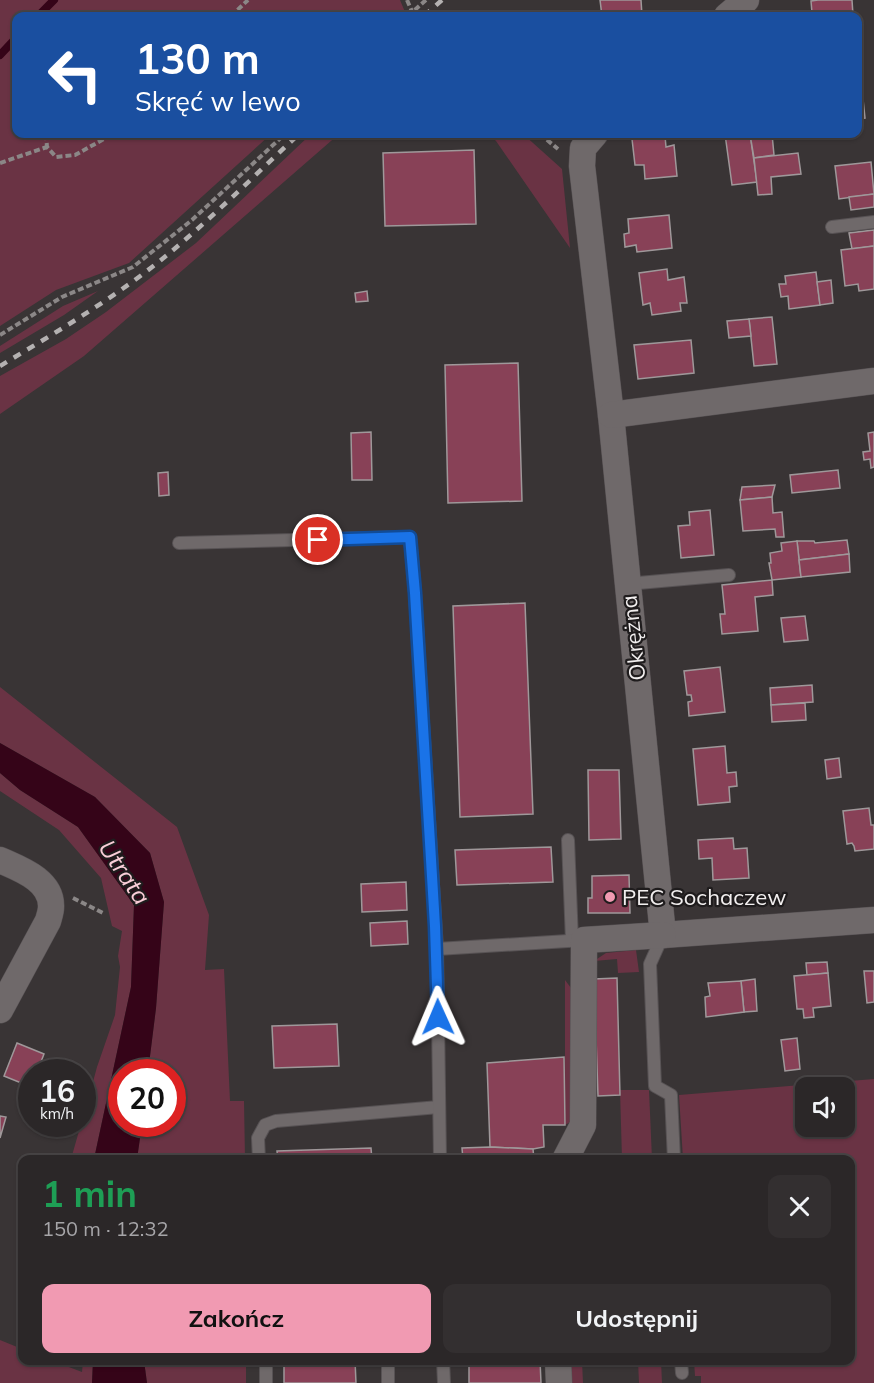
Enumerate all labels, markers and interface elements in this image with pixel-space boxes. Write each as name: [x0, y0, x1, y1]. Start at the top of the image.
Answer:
text: 130 m: [135, 32, 260, 85]
icon: left: [36, 36, 114, 114]
text: Skręć w lewo: [135, 84, 301, 118]
pin: [292, 514, 343, 565]
icon: arrive: [301, 523, 334, 556]
street label: Okrężna: [615, 594, 651, 682]
water label: Utrata: [93, 834, 157, 910]
place label: PEC Sochaczew: [622, 883, 786, 911]
marker: PEC Sochaczew: [603, 890, 617, 904]
position arrow: [406, 985, 470, 1049]
speed limit sign: 20: [108, 1059, 186, 1137]
text: 16: [39, 1072, 75, 1110]
map controls: [795, 1077, 855, 1137]
button: sound: [795, 1077, 855, 1137]
text: km/h: [40, 1104, 74, 1123]
text: 1 min: [42, 1171, 137, 1216]
button: close: [768, 1175, 831, 1238]
text: 150 m · 12:32: [42, 1216, 168, 1241]
button: Zakończ: [42, 1284, 431, 1353]
button: Udostępnij: [443, 1284, 831, 1353]

